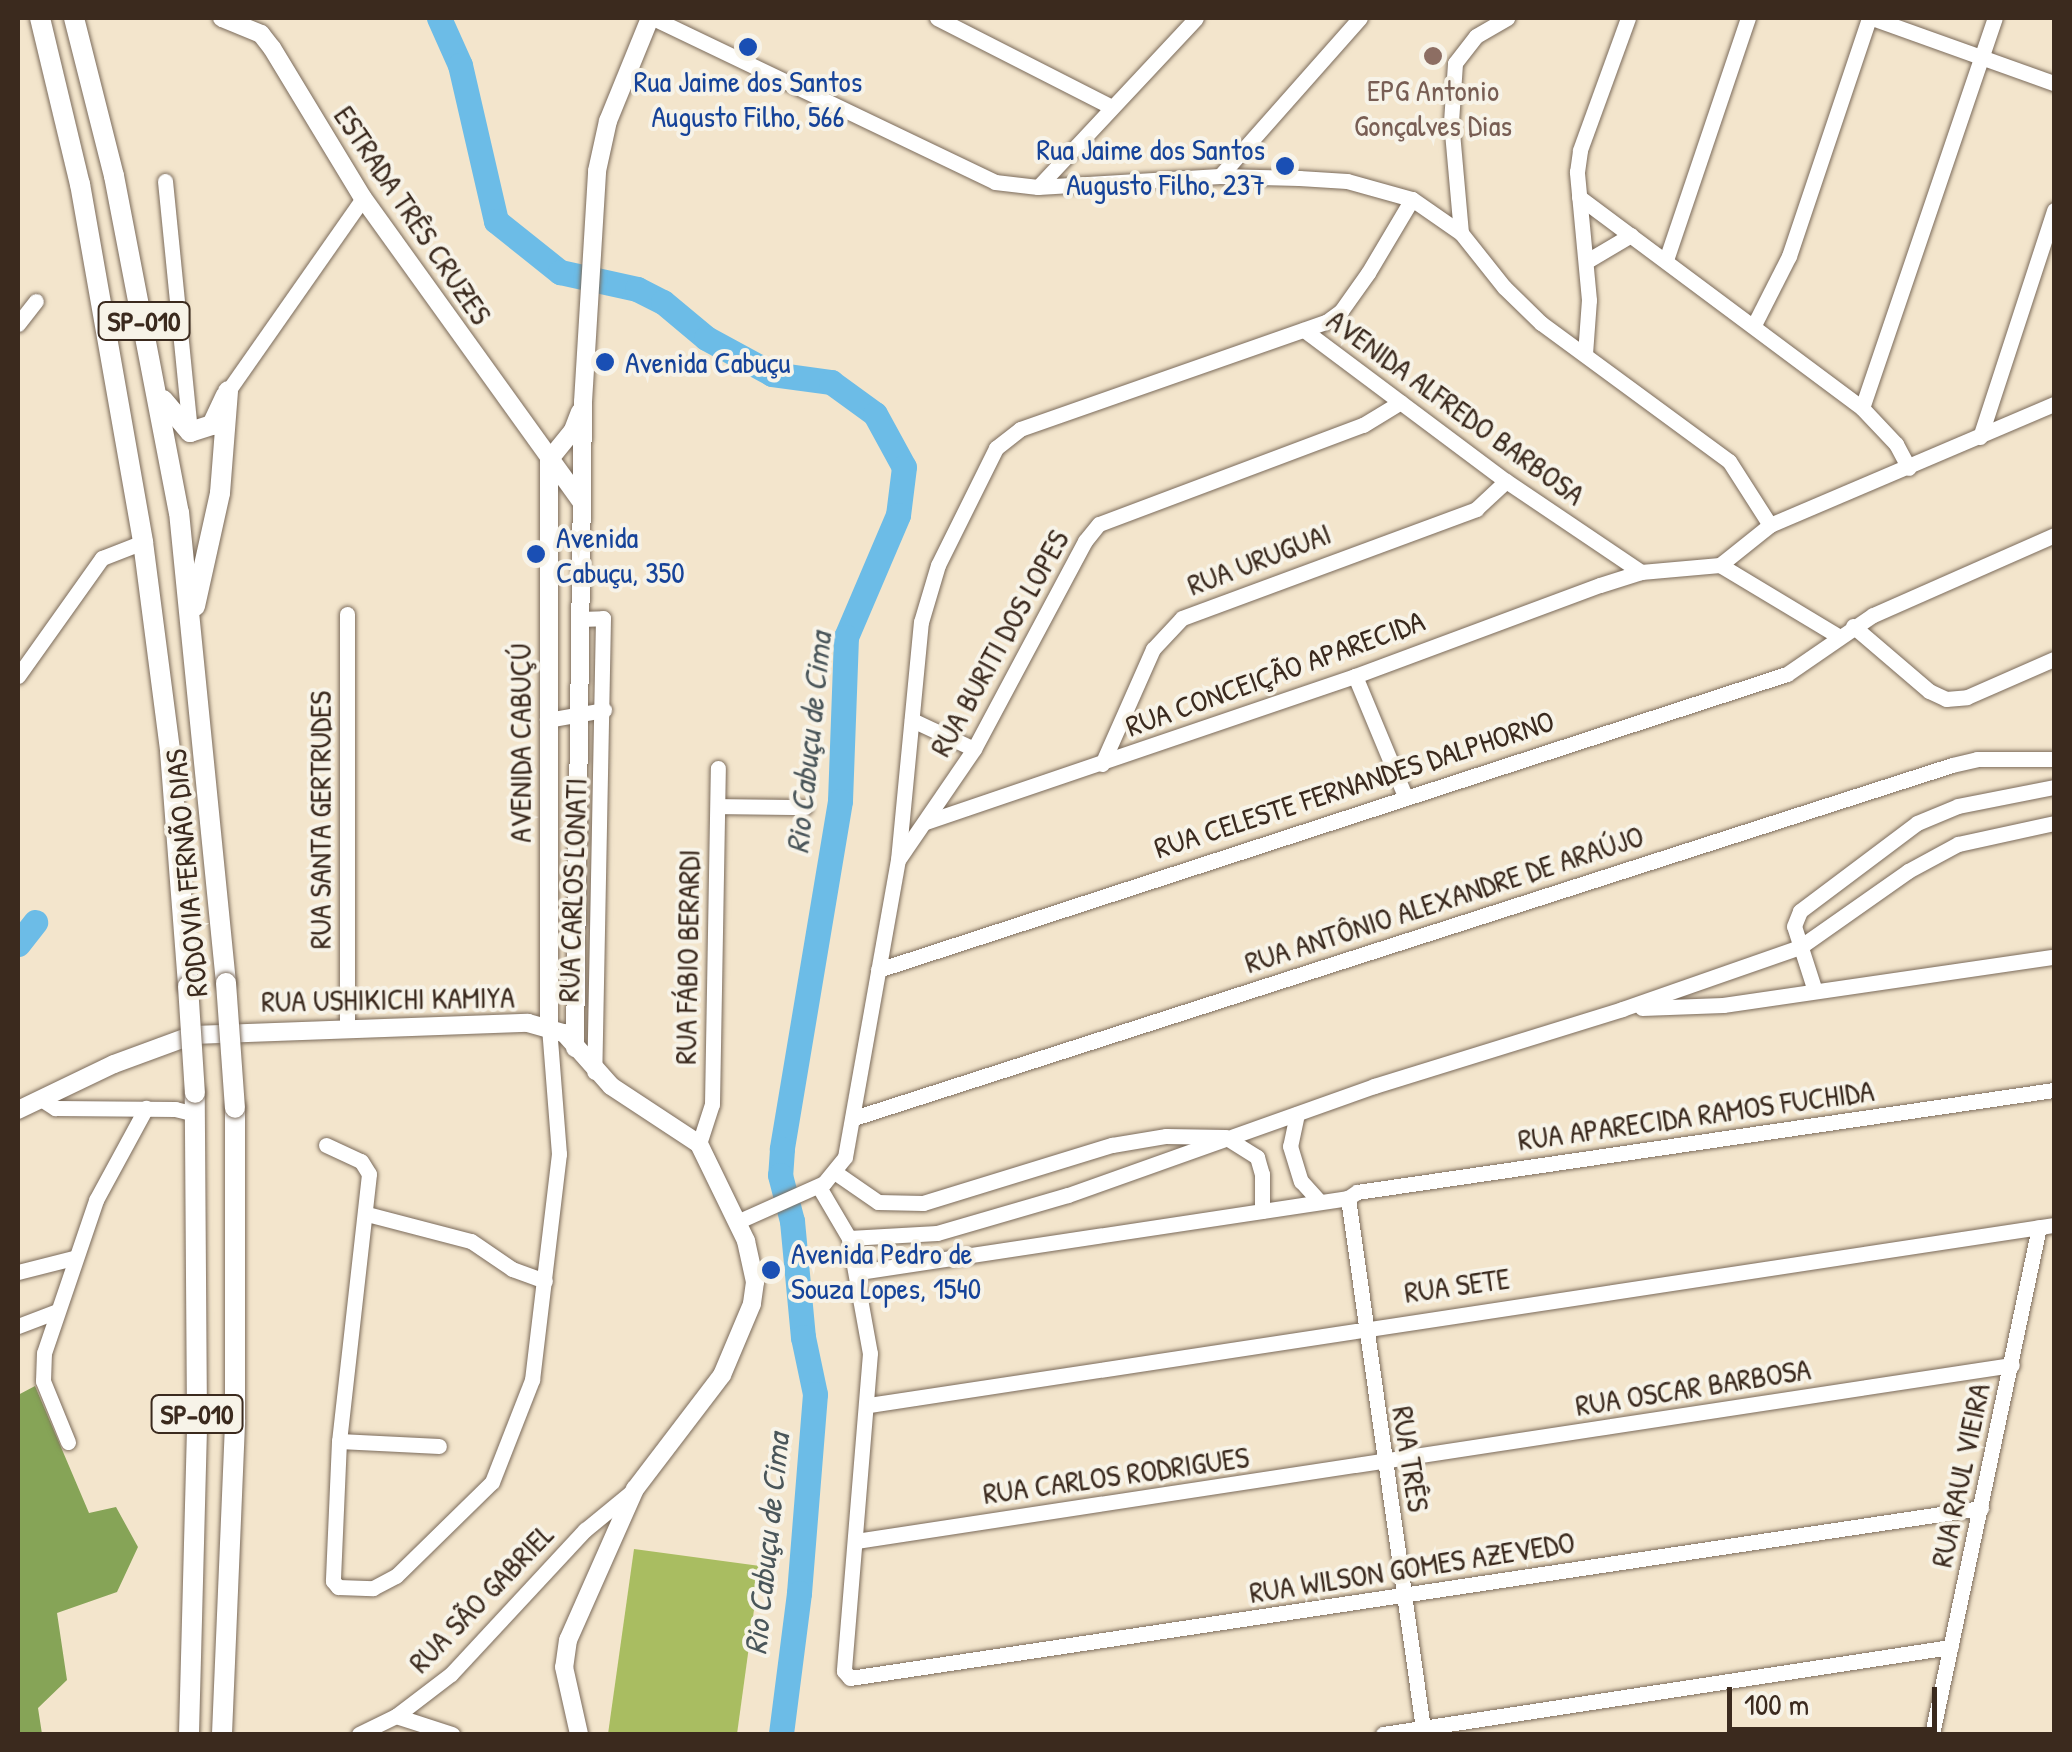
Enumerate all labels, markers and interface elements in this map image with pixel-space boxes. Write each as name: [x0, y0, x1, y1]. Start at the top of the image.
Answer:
marker: Rua Jaime dos Santos Augusto Filho, 566: [737, 36, 759, 58]
marker: EPG Antonio Gonçalves Dias: [1422, 45, 1444, 67]
place label: Rua Jaime dos Santos Augusto Filho, 566: [634, 63, 862, 134]
place label: EPG Antonio Gonçalves Dias: [1354, 72, 1512, 142]
street label: ESTRADA TRÊS CRUZES: [327, 99, 499, 331]
place label: Rua Jaime dos Santos Augusto Filho, 237: [1037, 131, 1265, 202]
marker: Rua Jaime dos Santos Augusto Filho, 237: [1274, 155, 1296, 177]
road number: SP-010: [96, 298, 192, 344]
street label: AVENIDA ALFREDO BARBOSA: [1320, 302, 1592, 512]
place label: Avenida Cabuçu: [625, 344, 790, 380]
marker: Avenida Cabuçu: [594, 351, 616, 373]
street label: RUA URUGUAI: [1182, 515, 1336, 603]
place label: Avenida Cabuçu, 350: [556, 519, 685, 590]
street label: RUA BURITI DOS LOPES: [922, 524, 1076, 762]
marker: Avenida Cabuçu, 350: [525, 543, 547, 565]
street label: RUA CONCEIÇÃO APARECIDA: [1121, 602, 1429, 744]
water label: Rio Cabuçu de Cima: [778, 631, 840, 855]
street label: AVENIDA CABUÇÚ: [502, 643, 538, 843]
street label: RUA SANTA GERTRUDES: [302, 691, 338, 949]
street label: RUA CELESTE FERNANDES DALPHORNO: [1150, 702, 1558, 866]
street label: RODOVIA FERNÃO DIAS: [157, 748, 215, 998]
street label: RUA CARLOS LONATI: [550, 777, 594, 1003]
street label: RUA ANTÔNIO ALEXANDRE DE ARAÚJO: [1240, 817, 1648, 981]
street label: RUA FÁBIO BERARDI: [667, 849, 707, 1065]
street label: RUA USHIKICHI KAMIYA: [261, 979, 515, 1019]
street label: RUA APARECIDA RAMOS FUCHIDA: [1516, 1072, 1876, 1158]
place label: Avenida Pedro de Souza Lopes, 1540: [791, 1235, 981, 1306]
marker: Avenida Pedro de Souza Lopes, 1540: [760, 1259, 782, 1281]
street label: RUA SETE: [1402, 1260, 1512, 1310]
street label: RUA OSCAR BARBOSA: [1573, 1351, 1813, 1423]
street label: RUA RAUL VIEIRA: [1923, 1380, 1997, 1570]
road number: SP-010: [150, 1391, 244, 1437]
street label: RUA TRÊS: [1385, 1404, 1437, 1514]
water label: Rio Cabuçu de Cima: [736, 1432, 798, 1656]
street label: RUA CARLOS RODRIGUES: [981, 1439, 1251, 1511]
street label: RUA SÃO GABRIEL: [401, 1516, 561, 1680]
street label: RUA WILSON GOMES AZEVEDO: [1247, 1524, 1577, 1610]
scale bar: [1732, 1667, 1942, 1729]
text: 100 m: [1744, 1684, 1809, 1724]

